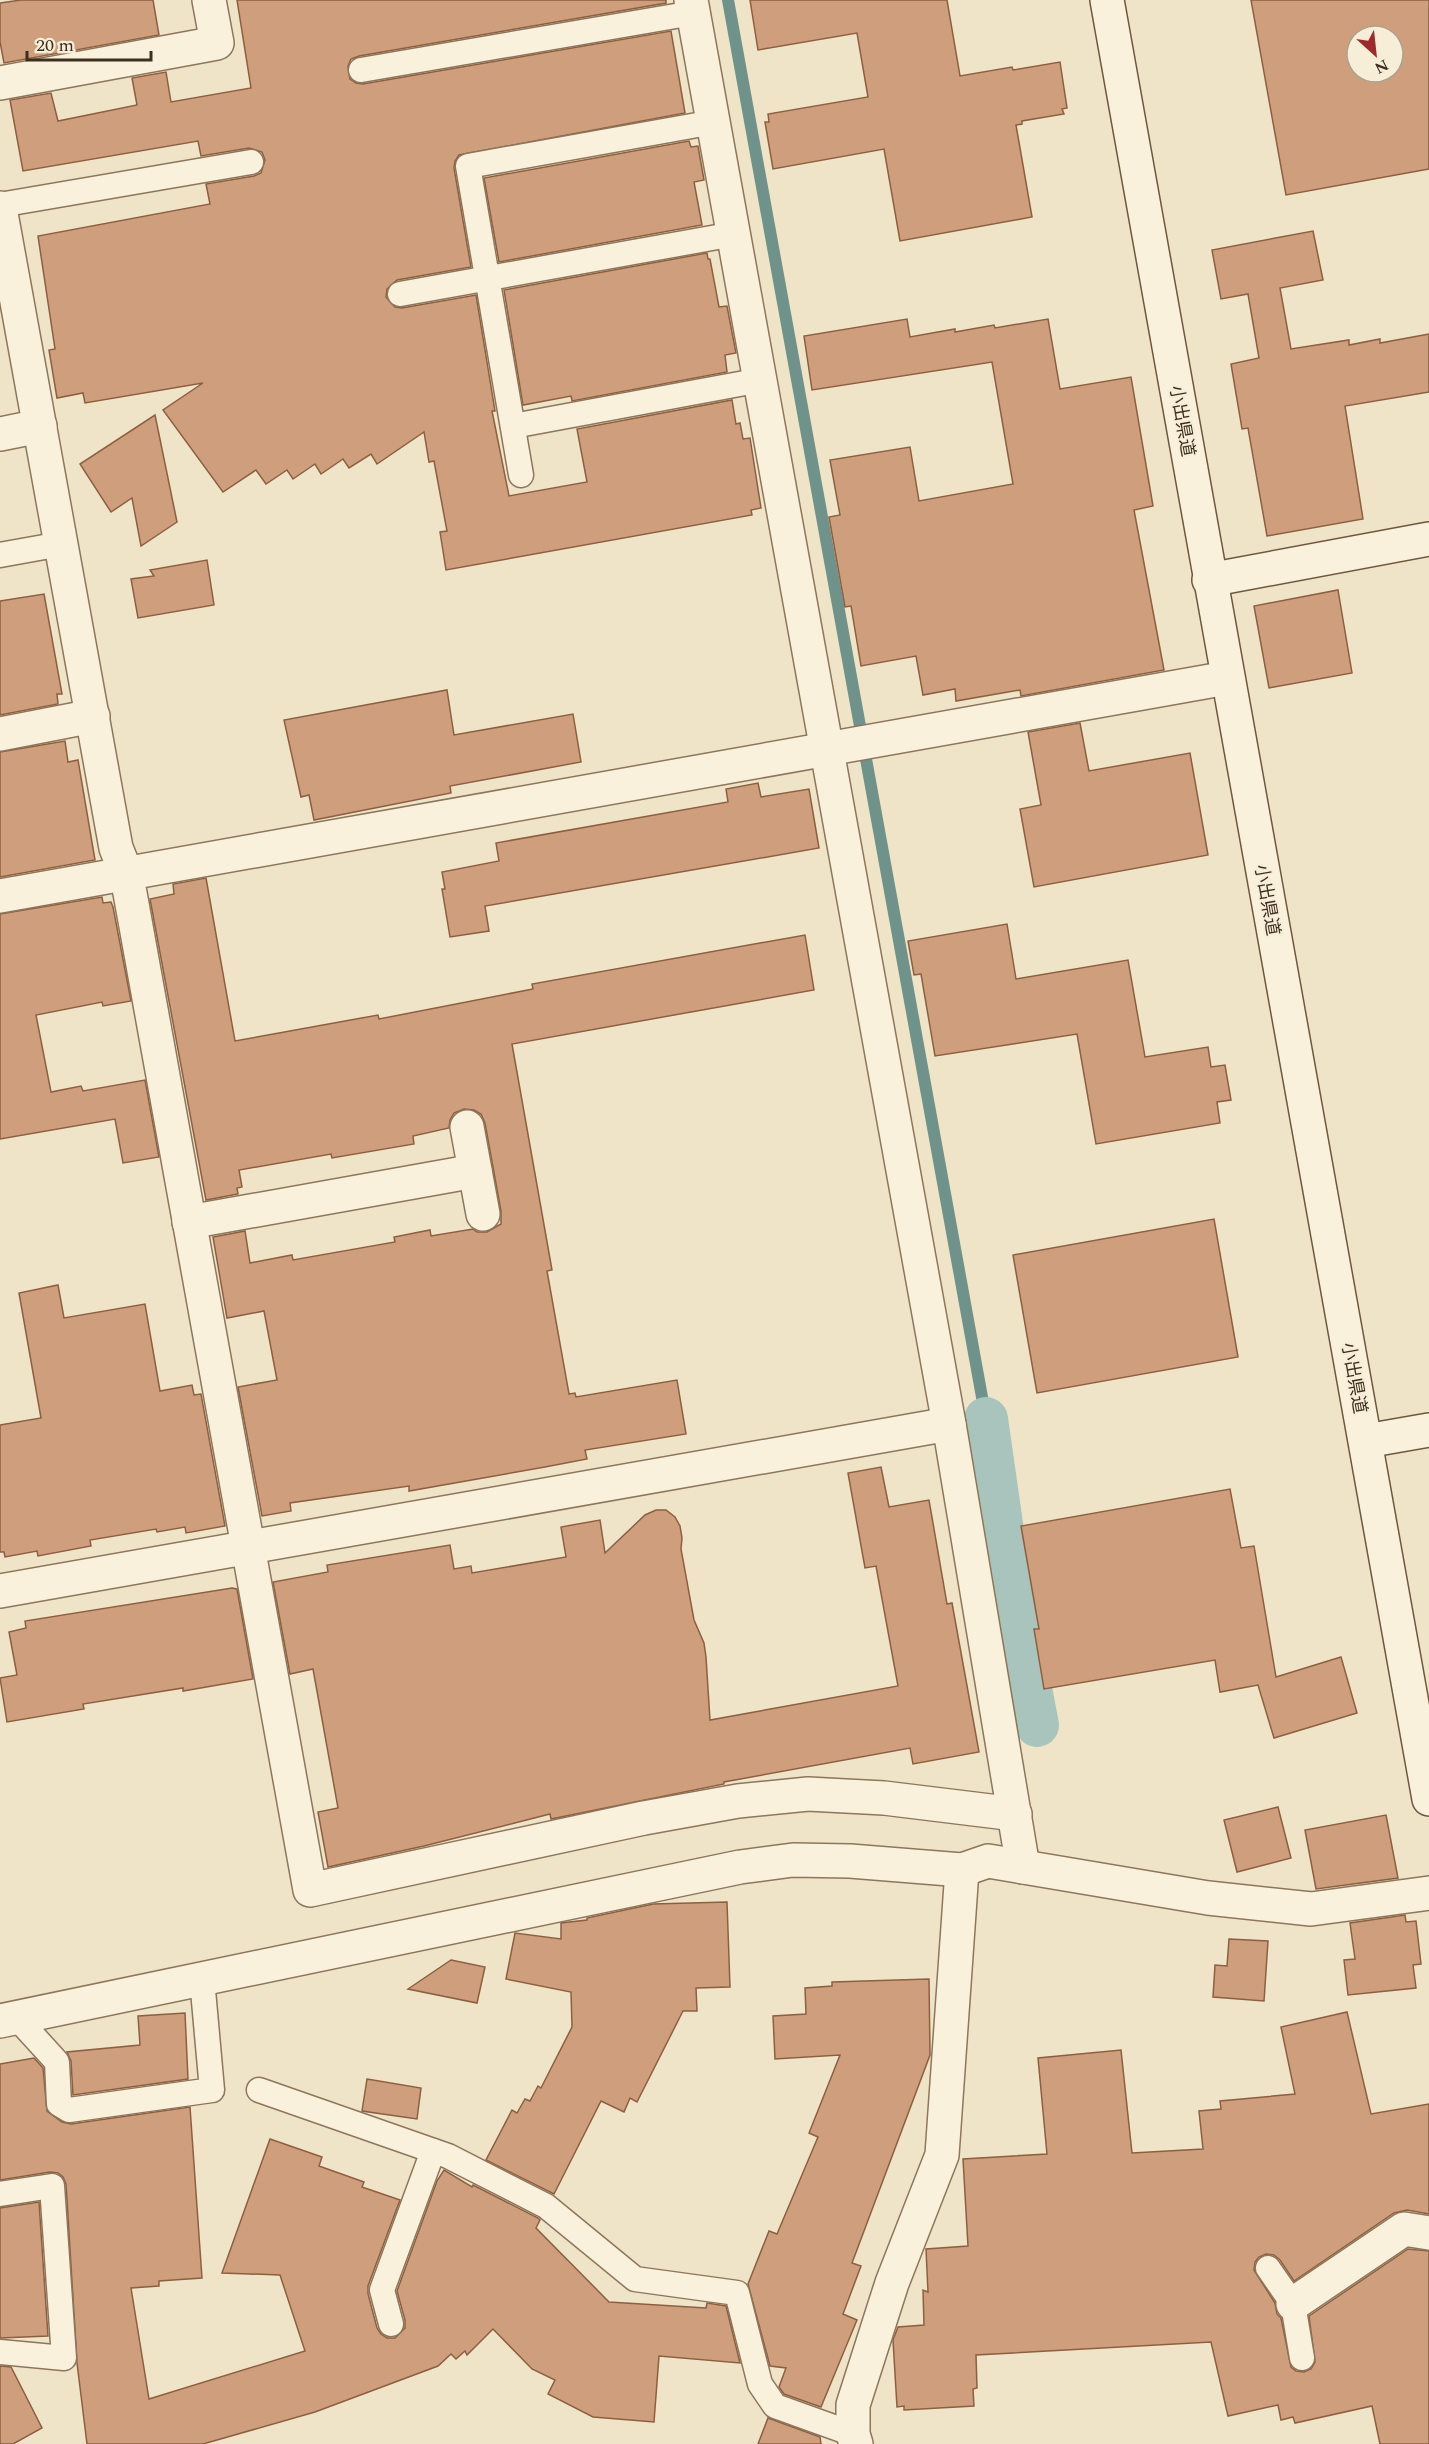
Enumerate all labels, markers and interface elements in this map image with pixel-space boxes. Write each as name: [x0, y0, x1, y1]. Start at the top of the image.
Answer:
scale bar: [27, 24, 152, 62]
north arrow: [1345, 24, 1405, 84]
text: 20 m: [36, 32, 74, 59]
text: N: [1370, 53, 1393, 80]
street label: 小出県道: [1162, 383, 1202, 459]
street label: 小出県道: [1247, 862, 1287, 938]
street label: 小出県道: [1334, 1340, 1374, 1416]

